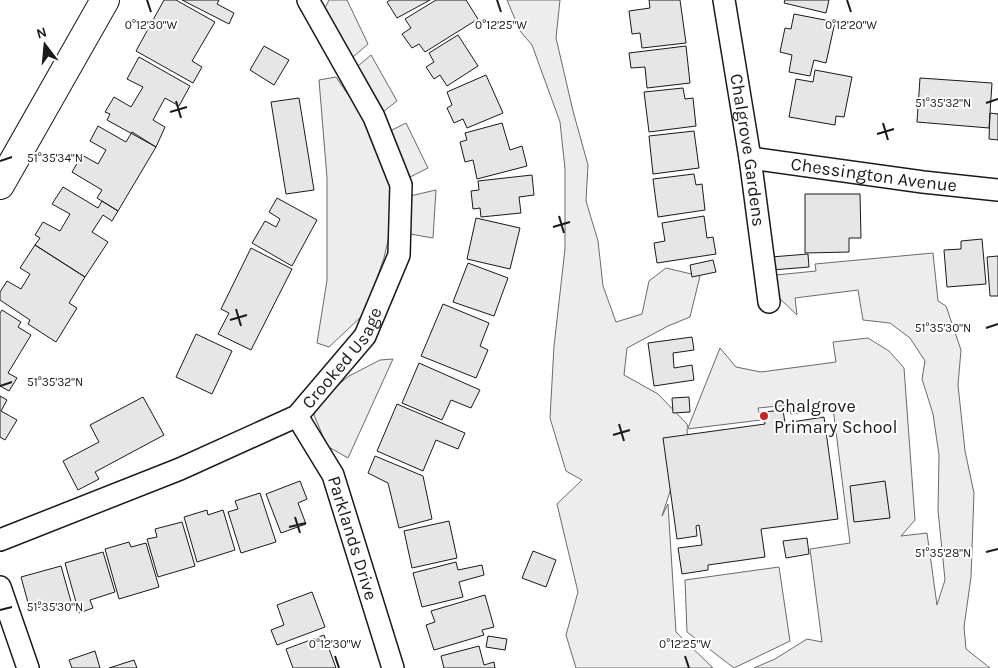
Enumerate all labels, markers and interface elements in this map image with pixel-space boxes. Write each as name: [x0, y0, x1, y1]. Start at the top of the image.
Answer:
text: 0°12'30"W: [125, 18, 177, 32]
text: 0°12'25"W: [475, 18, 527, 32]
text: 0°12'20"W: [825, 18, 877, 32]
north arrow: [20, 20, 70, 70]
text: N: [34, 23, 49, 43]
street label: Chalgrove Gardens: [725, 72, 770, 228]
text: 51°35'32"N: [915, 96, 971, 110]
text: 51°35'34"N: [27, 151, 83, 165]
street label: Chessington Avenue: [789, 153, 958, 197]
street label: Crooked Usage: [297, 304, 387, 413]
text: 51°35'30"N: [915, 321, 971, 335]
text: 51°35'32"N: [27, 375, 83, 389]
place label: Chalgrove Primary School: [774, 395, 898, 438]
marker: Chalgrove Primary School: [758, 410, 770, 422]
street label: Parklands Drive: [323, 473, 382, 603]
text: 51°35'28"N: [915, 546, 971, 560]
text: 51°35'30"N: [27, 600, 83, 614]
text: 0°12'30"W: [309, 637, 361, 651]
text: 0°12'25"W: [659, 637, 711, 651]

